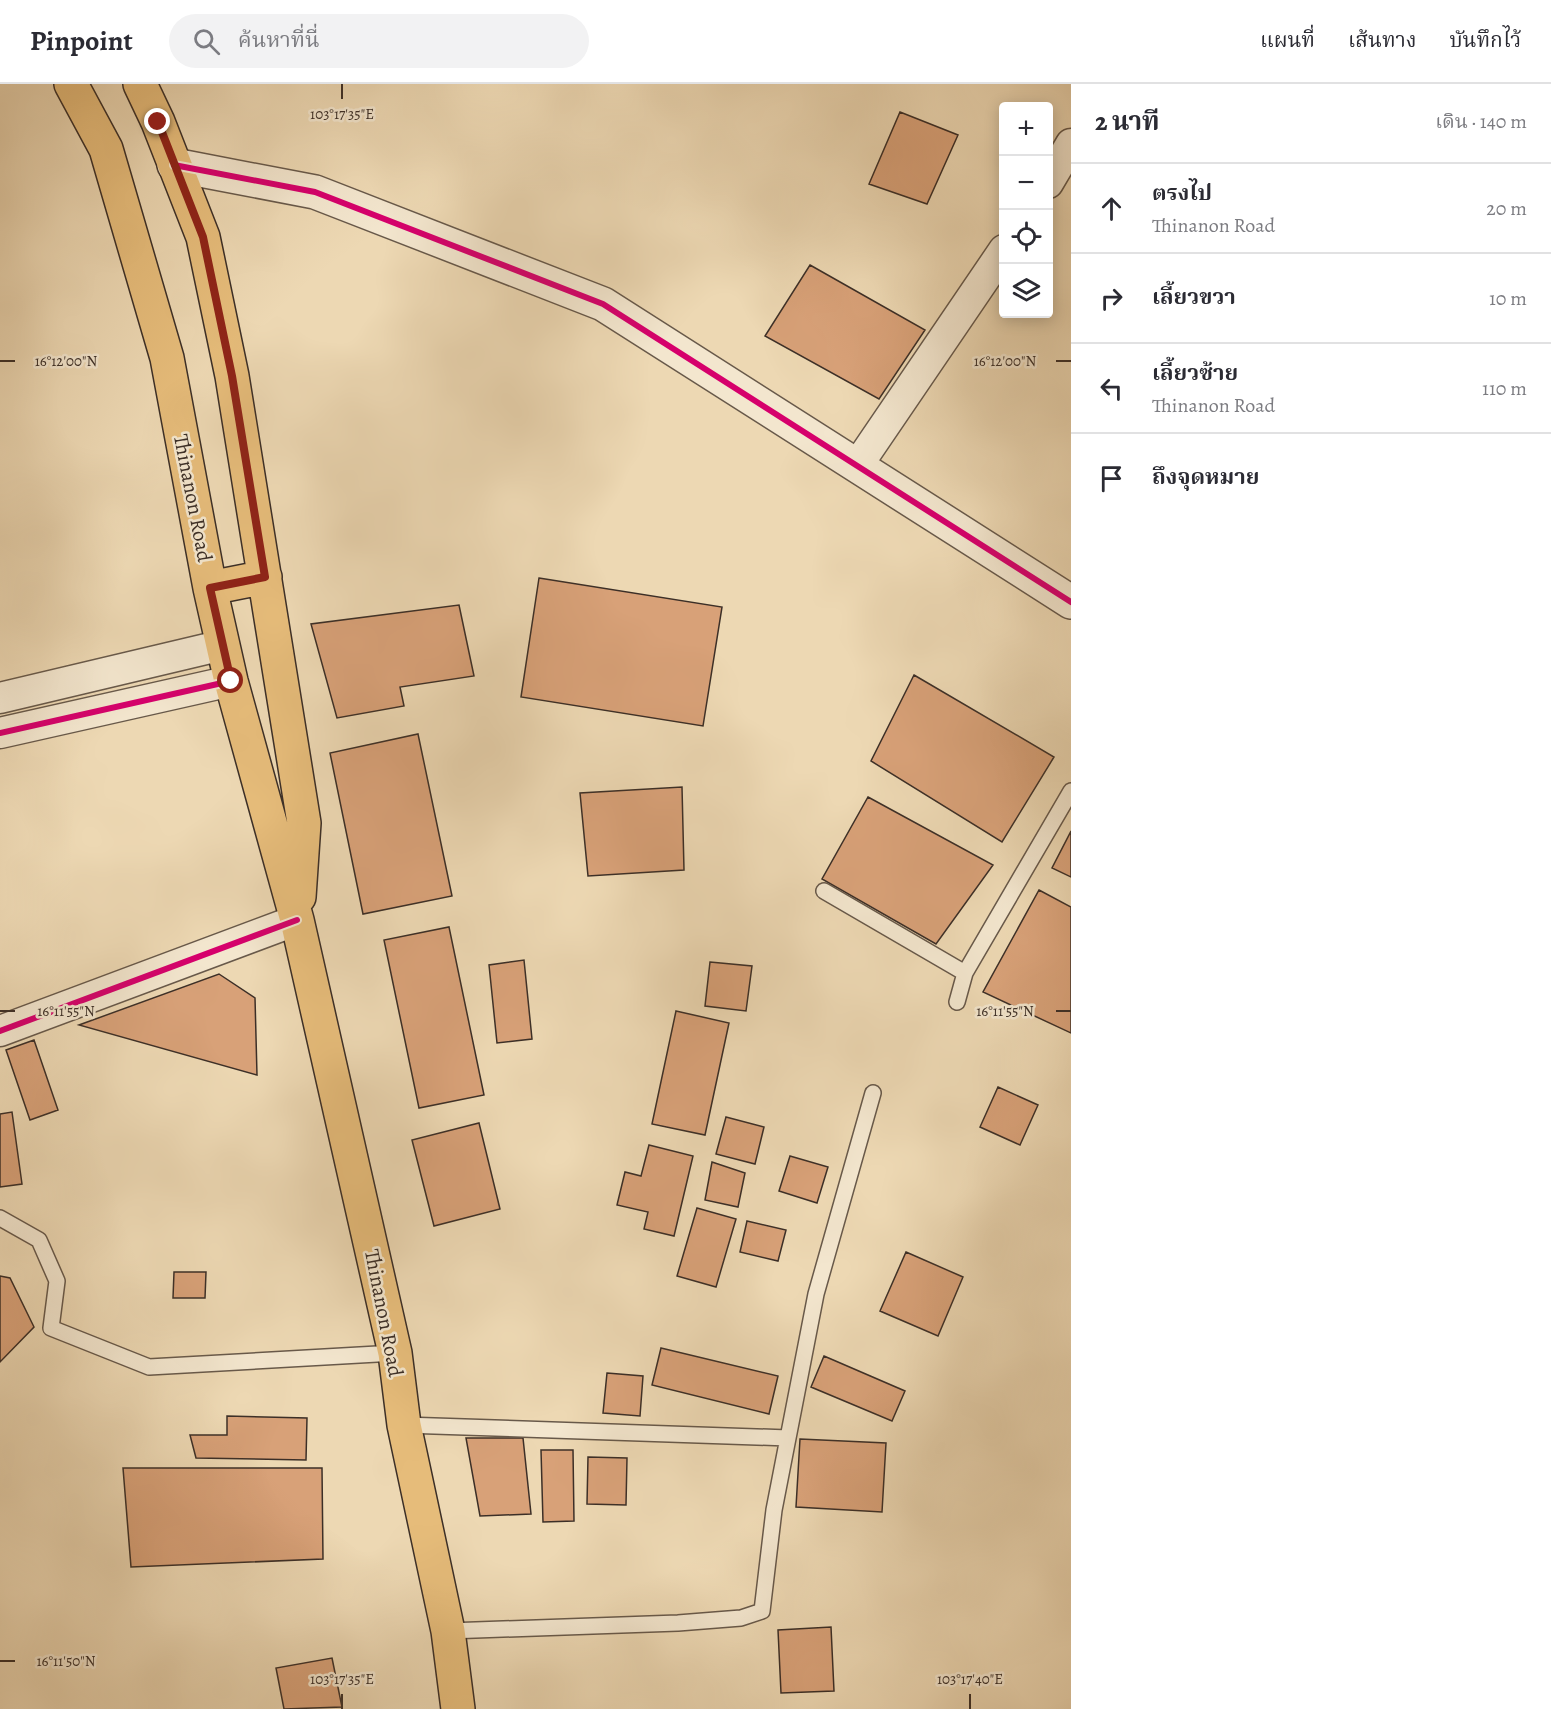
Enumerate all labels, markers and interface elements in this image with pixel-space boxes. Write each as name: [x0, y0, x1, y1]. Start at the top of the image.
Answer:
search box: [169, 14, 589, 68]
text: Pinpoint: [30, 22, 133, 60]
icon: search: [190, 25, 223, 58]
text: ค้นหาที่นี่: [238, 25, 320, 55]
text: แผนที่: [1260, 26, 1315, 54]
text: เส้นทาง: [1348, 26, 1416, 54]
text: บันทึกไว้: [1449, 26, 1521, 54]
map controls: [999, 102, 1053, 318]
button: +: [999, 102, 1053, 156]
text: 103°17'35"E: [310, 104, 374, 124]
text: 2 นาที: [1095, 104, 1160, 139]
route end: [144, 108, 170, 134]
text: เดิน · 140 m: [1435, 108, 1527, 135]
button: −: [999, 156, 1053, 210]
text: ตรงไป: [1152, 178, 1212, 208]
icon: ahead: [1095, 192, 1128, 225]
text: 20 m: [1486, 195, 1527, 222]
button: locate: [999, 210, 1053, 264]
text: Thinanon Road: [1152, 212, 1275, 239]
button: layers: [999, 264, 1053, 318]
icon: right: [1095, 282, 1128, 315]
text: เลี้ยวขวา: [1152, 282, 1236, 312]
text: 10 m: [1489, 285, 1527, 312]
text: 16°12'00"N: [35, 351, 98, 371]
text: 16°12'00"N: [974, 351, 1037, 371]
text: เลี้ยวซ้าย: [1152, 358, 1238, 388]
icon: left: [1095, 372, 1128, 405]
text: 110 m: [1482, 375, 1527, 402]
text: Thinanon Road: [1152, 392, 1275, 419]
street label: Thinanon Road: [167, 432, 219, 565]
icon: arrive: [1095, 462, 1128, 495]
text: ถึงจุดหมาย: [1152, 462, 1259, 492]
route start: [217, 667, 243, 693]
text: 16°11'55"N: [37, 1001, 95, 1021]
text: 16°11'55"N: [976, 1001, 1034, 1021]
street label: Thinanon Road: [358, 1247, 410, 1380]
text: 16°11'50"N: [36, 1651, 96, 1671]
text: 103°17'35"E: [310, 1669, 374, 1689]
text: 103°17'40"E: [937, 1669, 1003, 1689]

